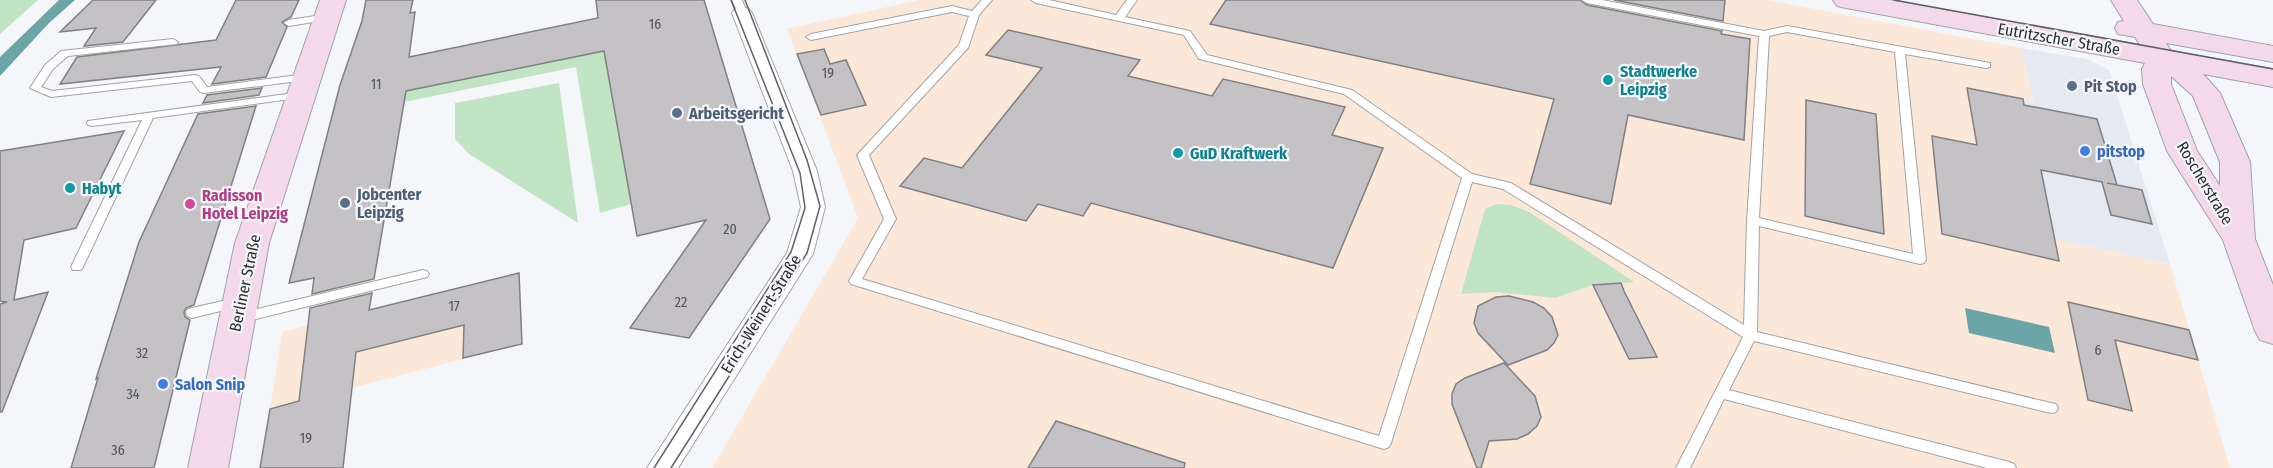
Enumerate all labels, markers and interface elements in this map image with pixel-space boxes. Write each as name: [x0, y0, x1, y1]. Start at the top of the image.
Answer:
house number: 16: [649, 16, 661, 33]
street label: Eutritzscher Straße: [1996, 19, 2122, 59]
place label: Stadtwerke Leipzig: [1620, 62, 1697, 99]
house number: 19: [822, 65, 834, 82]
marker: Stadtwerke Leipzig: [1601, 73, 1615, 87]
house number: 11: [371, 76, 381, 93]
place label: Pit Stop: [2084, 77, 2137, 96]
marker: Pit Stop: [2065, 79, 2079, 93]
place label: Arbeitsgericht: [688, 104, 784, 123]
marker: Arbeitsgericht: [670, 106, 684, 120]
street label: Roscherstraße: [2173, 138, 2237, 228]
place label: pitstop: [2097, 142, 2145, 161]
place label: GuD Kraftwerk: [1190, 144, 1288, 163]
marker: pitstop: [2078, 144, 2092, 158]
marker: GuD Kraftwerk: [1171, 146, 1185, 160]
place label: Habyt: [82, 179, 122, 198]
marker: Habyt: [63, 181, 77, 195]
place label: Jobcenter Leipzig: [356, 185, 421, 222]
place label: Radisson Hotel Leipzig: [202, 186, 288, 223]
marker: Jobcenter Leipzig: [338, 196, 352, 210]
marker: Radisson Hotel Leipzig: [183, 197, 197, 211]
house number: 20: [723, 221, 737, 238]
street label: Berliner Straße: [225, 233, 265, 333]
street label: Erich-Weinert-Straße: [717, 251, 805, 377]
house number: 22: [675, 294, 687, 311]
house number: 17: [448, 298, 460, 315]
house number: 6: [2095, 342, 2102, 359]
house number: 32: [136, 345, 148, 362]
place label: Salon Snip: [175, 375, 245, 394]
marker: Salon Snip: [156, 377, 170, 391]
house number: 34: [126, 386, 140, 403]
house number: 19: [300, 430, 312, 447]
house number: 36: [111, 442, 125, 459]

